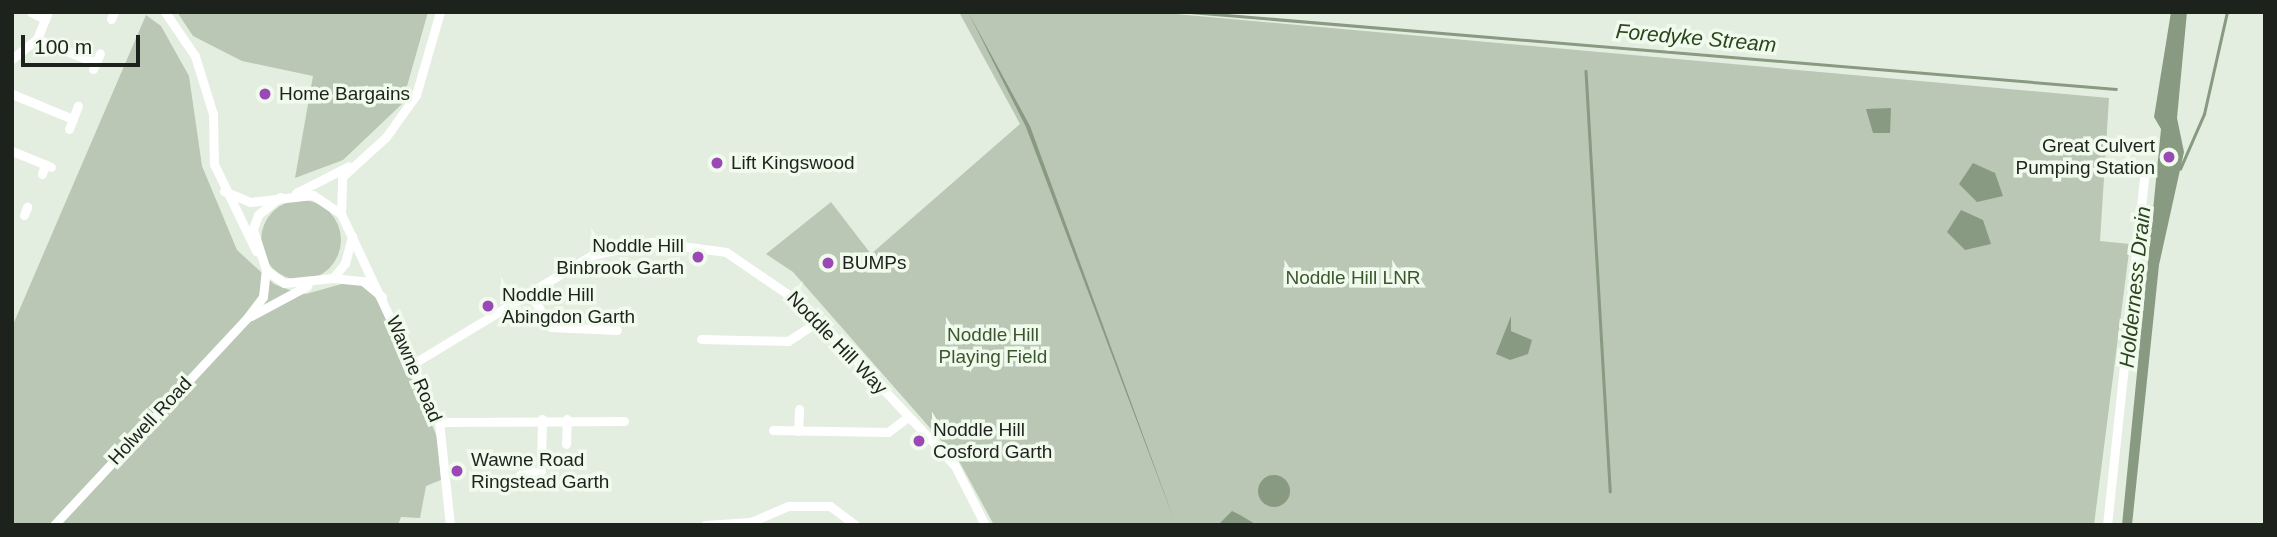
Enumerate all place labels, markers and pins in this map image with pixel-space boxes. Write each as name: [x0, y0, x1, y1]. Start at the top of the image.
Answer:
place label: Home Bargains: [279, 83, 410, 105]
marker: Home Bargains: [257, 86, 273, 102]
place label: Great Culvert Pumping Station: [2016, 135, 2155, 179]
marker: Great Culvert Pumping Station: [2161, 149, 2177, 165]
place label: Lift Kingswood: [731, 152, 855, 174]
marker: Lift Kingswood: [709, 155, 725, 171]
place label: Noddle Hill Binbrook Garth: [556, 235, 684, 279]
marker: Noddle Hill Binbrook Garth: [690, 249, 706, 265]
place label: BUMPs: [842, 252, 906, 274]
marker: BUMPs: [820, 255, 836, 271]
place label: Noddle Hill Abingdon Garth: [502, 284, 635, 328]
marker: Noddle Hill Abingdon Garth: [480, 298, 496, 314]
place label: Noddle Hill Cosford Garth: [933, 419, 1052, 463]
marker: Noddle Hill Cosford Garth: [911, 433, 927, 449]
place label: Wawne Road Ringstead Garth: [471, 449, 609, 493]
marker: Wawne Road Ringstead Garth: [449, 463, 465, 479]

